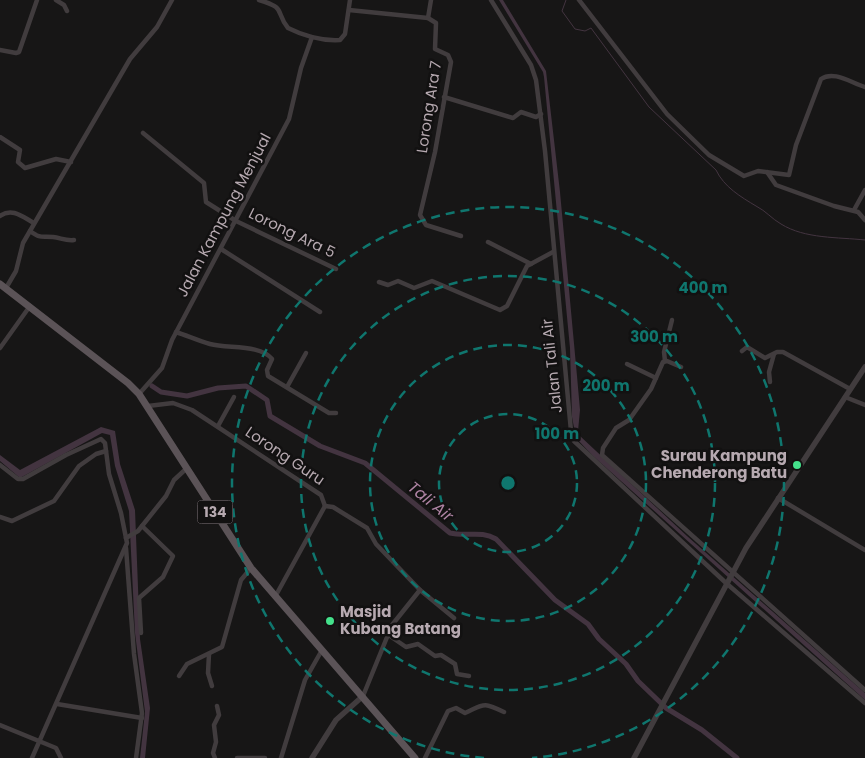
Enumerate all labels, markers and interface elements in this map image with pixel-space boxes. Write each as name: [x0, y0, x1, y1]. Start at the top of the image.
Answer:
street label: Lorong Ara 7: [411, 59, 446, 155]
street label: Jalan Kampung Menjual: [171, 129, 276, 300]
street label: Lorong Ara 5: [245, 202, 339, 263]
text: 400 m: [679, 277, 728, 298]
street label: Jalan Tali Air: [536, 318, 567, 414]
text: 300 m: [630, 326, 678, 347]
text: 200 m: [582, 375, 630, 396]
street label: Lorong Guru: [241, 421, 329, 490]
text: 100 m: [535, 423, 579, 444]
place label: Surau Kampung Chenderong Batu: [651, 445, 787, 483]
marker: Surau Kampung Chenderong Batu: [791, 459, 803, 471]
centre of rings: [499, 474, 517, 492]
water label: Tali Air: [403, 476, 459, 528]
road number: 134: [198, 501, 232, 524]
place label: Masjid Kubang Batang: [340, 601, 461, 639]
marker: Masjid Kubang Batang: [324, 615, 336, 627]

